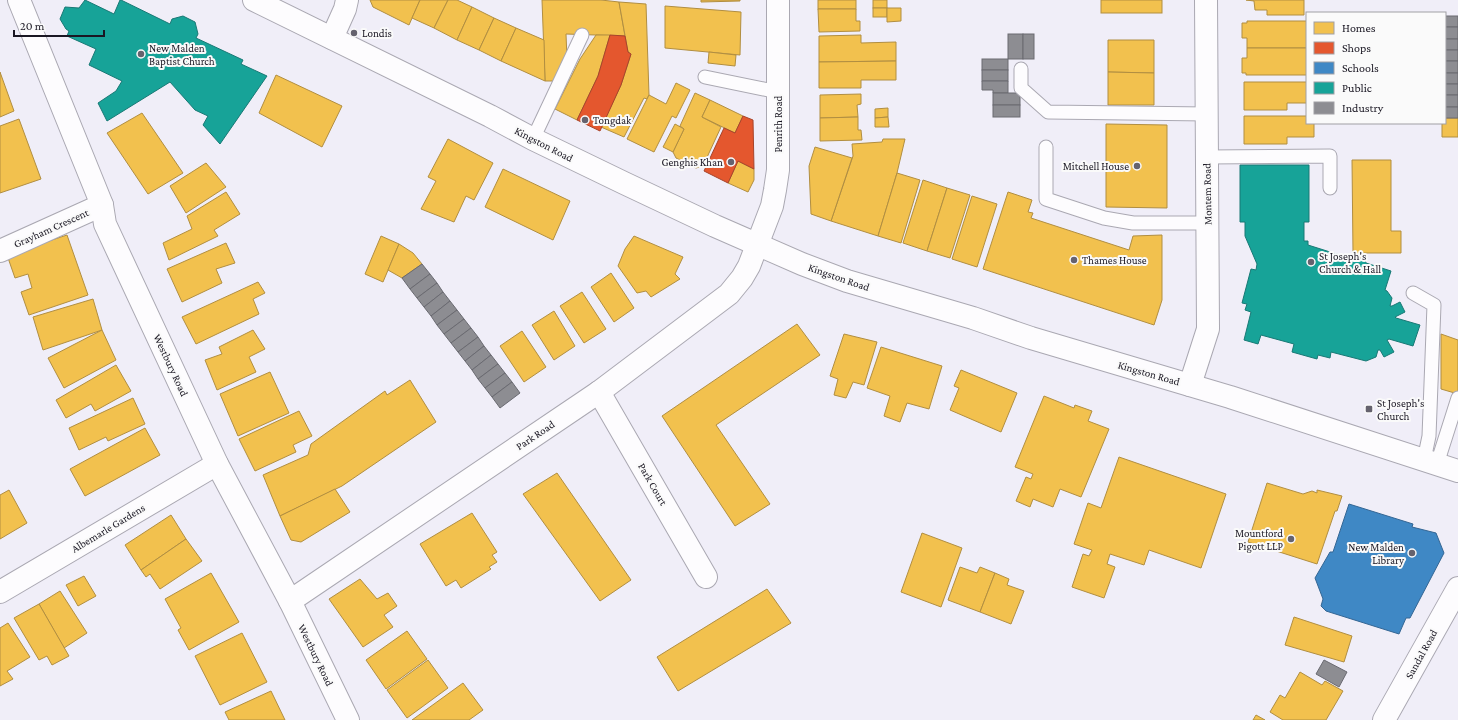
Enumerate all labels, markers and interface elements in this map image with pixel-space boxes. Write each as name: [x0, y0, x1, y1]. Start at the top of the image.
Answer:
scale bar: [14, 12, 104, 38]
legend: [1306, 12, 1446, 124]
text: 20 m: [20, 19, 45, 33]
text: Homes: [1342, 21, 1376, 35]
place label: Londis: [362, 27, 392, 39]
marker: Londis: [349, 28, 359, 38]
text: Shops: [1342, 41, 1371, 55]
place label: New Malden Baptist Church: [149, 42, 215, 68]
marker: New Malden Baptist Church: [136, 49, 146, 59]
text: Schools: [1342, 61, 1379, 75]
text: Public: [1342, 81, 1372, 95]
street label: Penrith Road: [772, 95, 784, 152]
text: Industry: [1342, 101, 1384, 115]
place label: Tongdak: [593, 114, 632, 127]
marker: Tongdak: [580, 115, 590, 125]
street label: Kingston Road: [512, 124, 575, 165]
place label: Genghis Khan: [662, 156, 723, 169]
marker: Genghis Khan: [726, 157, 736, 167]
place label: Mitchell House: [1063, 160, 1129, 172]
marker: Mitchell House: [1132, 161, 1142, 171]
street label: Montem Road: [1200, 163, 1214, 225]
street label: Grayham Crescent: [12, 206, 91, 251]
place label: St Joseph's Church & Hall: [1319, 250, 1381, 275]
place label: Thames House: [1082, 254, 1147, 266]
marker: Thames House: [1069, 255, 1079, 265]
marker: St Joseph's Church & Hall: [1306, 257, 1316, 267]
street label: Kingston Road: [806, 261, 871, 294]
street label: Westbury Road: [150, 332, 191, 399]
street label: Kingston Road: [1116, 358, 1182, 389]
place label: St Joseph's Church: [1377, 397, 1424, 422]
marker: St Joseph's Church: [1364, 404, 1374, 414]
street label: Park Road: [513, 418, 557, 452]
street label: Park Court: [636, 461, 670, 508]
street label: Albemarle Gardens: [69, 501, 147, 555]
place label: Mountford Pigott LLP: [1235, 527, 1283, 553]
marker: Mountford Pigott LLP: [1286, 534, 1296, 544]
place label: New Malden Library: [1348, 541, 1405, 567]
marker: New Malden Library: [1407, 548, 1417, 558]
street label: Westbury Road: [295, 622, 336, 688]
street label: Sandal Road: [1403, 627, 1440, 681]

